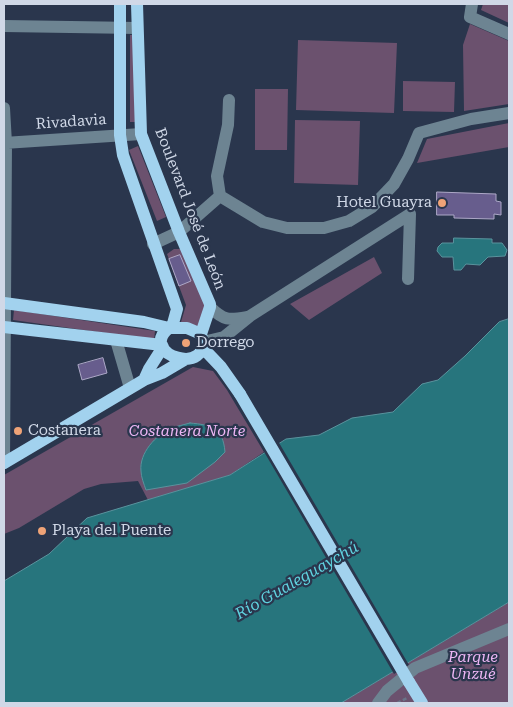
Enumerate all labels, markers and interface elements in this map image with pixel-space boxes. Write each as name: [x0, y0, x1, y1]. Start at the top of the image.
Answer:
street label: Rivadavia: [35, 111, 107, 133]
street label: Boulevard José de León: [151, 125, 229, 293]
place label: Hotel Guayra: [336, 194, 432, 212]
marker: Hotel Guayra: [436, 197, 448, 209]
place label: Dorrego: [196, 334, 255, 352]
marker: Dorrego: [180, 337, 192, 349]
place label: Costanera: [28, 422, 101, 440]
park label: Costanera Norte: [129, 423, 245, 441]
marker: Costanera: [12, 425, 24, 437]
place label: Playa del Puente: [52, 522, 171, 540]
marker: Playa del Puente: [36, 525, 48, 537]
water label: Río Gualeguaychú: [232, 538, 362, 624]
park label: Parque Unzué: [448, 649, 498, 684]

